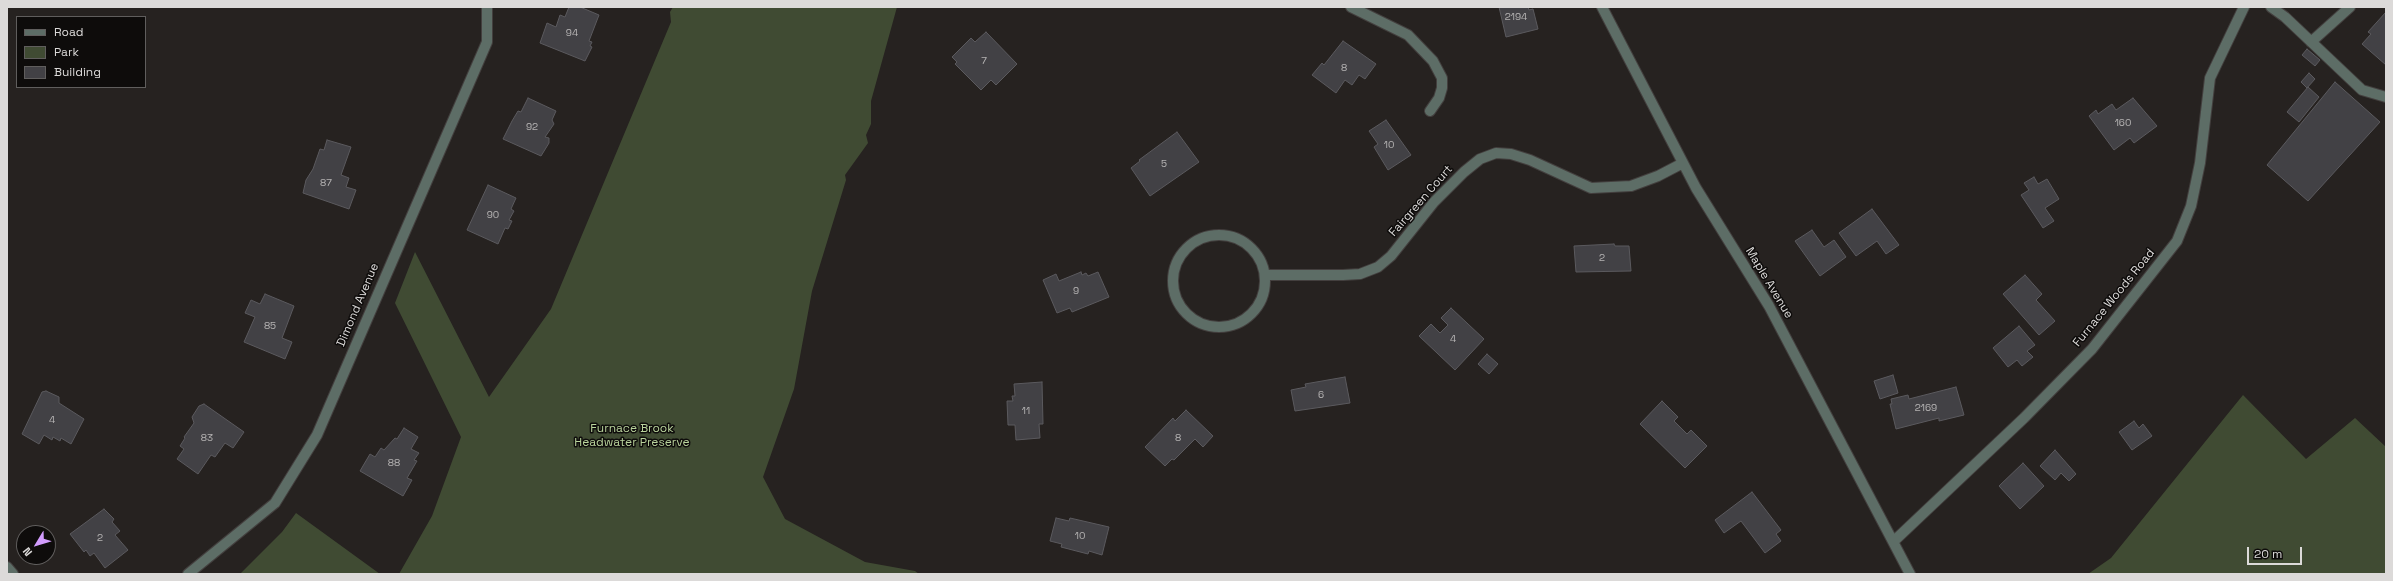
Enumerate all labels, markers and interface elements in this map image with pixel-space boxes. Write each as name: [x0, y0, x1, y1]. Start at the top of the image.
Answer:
house number: 2194: [1505, 11, 1527, 23]
legend: [16, 16, 146, 88]
text: Road: [54, 24, 83, 40]
house number: 94: [566, 27, 578, 39]
text: Park: [54, 44, 79, 60]
house number: 7: [981, 55, 987, 67]
house number: 8: [1341, 62, 1347, 74]
text: Building: [54, 64, 101, 80]
house number: 160: [2115, 117, 2131, 129]
house number: 92: [526, 121, 538, 133]
house number: 10: [1384, 139, 1394, 151]
house number: 5: [1161, 158, 1167, 170]
street label: Fairgreen Court: [1386, 162, 1456, 240]
house number: 87: [320, 177, 332, 189]
house number: 90: [487, 209, 499, 221]
street label: Maple Avenue: [1742, 245, 1796, 321]
street label: Furnace Woods Road: [2070, 246, 2158, 350]
house number: 2: [1599, 252, 1605, 264]
street label: Dimond Avenue: [334, 261, 382, 349]
house number: 9: [1073, 285, 1079, 297]
house number: 85: [264, 320, 276, 332]
house number: 4: [1450, 333, 1456, 345]
house number: 6: [1318, 389, 1324, 401]
house number: 2169: [1915, 402, 1937, 414]
house number: 11: [1022, 405, 1030, 417]
house number: 4: [49, 414, 55, 426]
park label: Furnace Brook Headwater Preserve: [574, 422, 690, 450]
house number: 83: [201, 432, 213, 444]
house number: 8: [1175, 432, 1181, 444]
house number: 88: [388, 457, 400, 469]
north arrow: [16, 525, 56, 565]
house number: 10: [1075, 530, 1085, 542]
house number: 2: [97, 532, 103, 544]
scale bar: [2249, 539, 2304, 565]
text: N: [20, 545, 35, 559]
text: 20 m: [2254, 546, 2282, 562]

